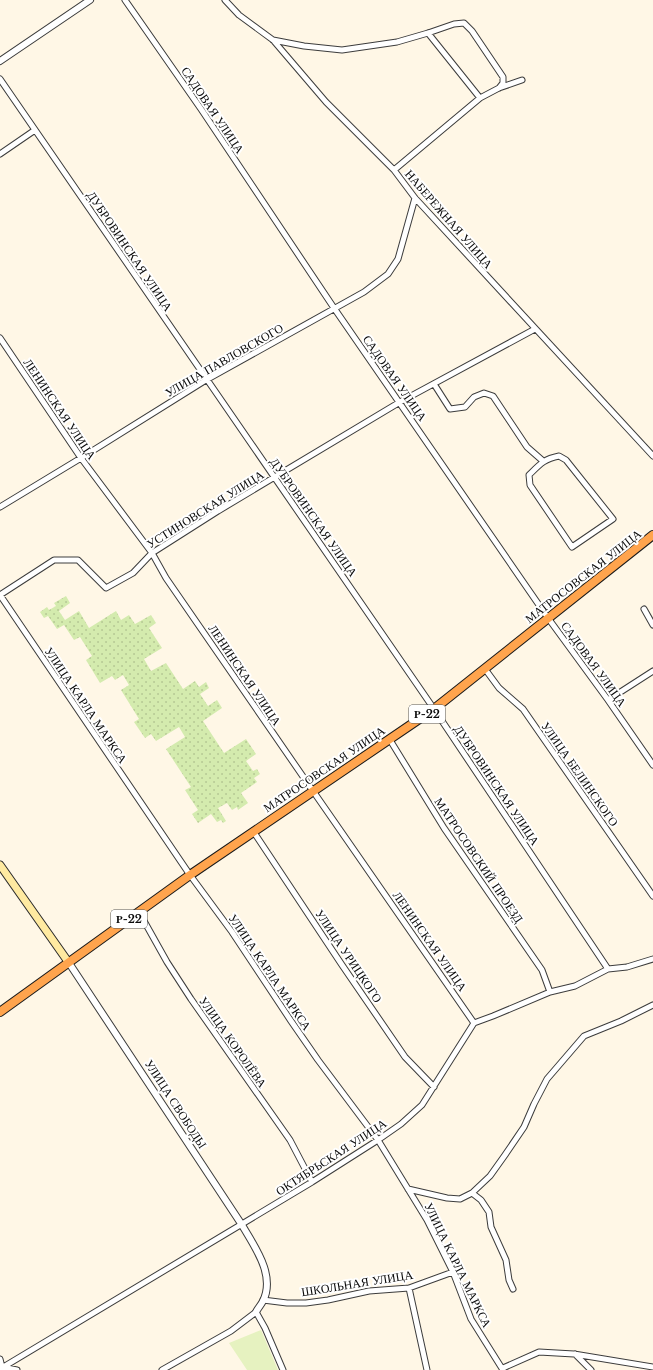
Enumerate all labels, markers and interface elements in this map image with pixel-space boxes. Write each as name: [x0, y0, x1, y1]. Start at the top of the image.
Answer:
street label: САДОВАЯ УЛИЦА: [178, 64, 248, 157]
street label: НАБЕРЕЖНАЯ УЛИЦА: [402, 166, 496, 272]
street label: ДУБРОВИНСКАЯ УЛИЦА: [84, 188, 176, 314]
street label: УЛИЦА ПАВЛОВСКОГО: [162, 320, 286, 400]
street label: САДОВАЯ УЛИЦА: [360, 332, 430, 424]
street label: ЛЕНИНСКАЯ УЛИЦА: [21, 356, 100, 463]
street label: ДУБРОВИНСКАЯ УЛИЦА: [267, 455, 361, 580]
street label: УСТИНОВСКАЯ УЛИЦА: [144, 467, 267, 551]
street label: МАТРОСОВСКАЯ УЛИЦА: [522, 526, 644, 626]
street label: САДОВАЯ УЛИЦА: [558, 619, 630, 710]
street label: ЛЕНИНСКАЯ УЛИЦА: [206, 622, 285, 729]
street label: УЛИЦА КАРЛА МАРКСА: [41, 644, 131, 766]
road number: Р-22: [409, 705, 445, 723]
street label: УЛИЦА БЕЛИНСКОГО: [538, 719, 622, 829]
street label: ДУБРОВИНСКАЯ УЛИЦА: [451, 722, 543, 848]
street label: МАТРОСОВСКАЯ УЛИЦА: [260, 723, 388, 815]
street label: МАТРОСОВСКИЙ ПРОЕЗД: [431, 795, 527, 925]
street label: ЛЕНИНСКАЯ УЛИЦА: [390, 888, 470, 994]
street label: УЛИЦА УРИЦКОГО: [312, 907, 386, 1006]
road number: Р-22: [111, 910, 147, 928]
street label: УЛИЦА КАРЛА МАРКСА: [225, 911, 315, 1033]
street label: УЛИЦА КОРОЛЁВА: [196, 994, 270, 1091]
street label: УЛИЦА СВОБОДЫ: [142, 1057, 211, 1152]
street label: ОКТЯБРЬСКАЯ УЛИЦА: [273, 1115, 390, 1198]
street label: УЛИЦА КАРЛА МАРКСА: [421, 1200, 495, 1330]
street label: ШКОЛЬНАЯ УЛИЦА: [300, 1267, 414, 1299]

